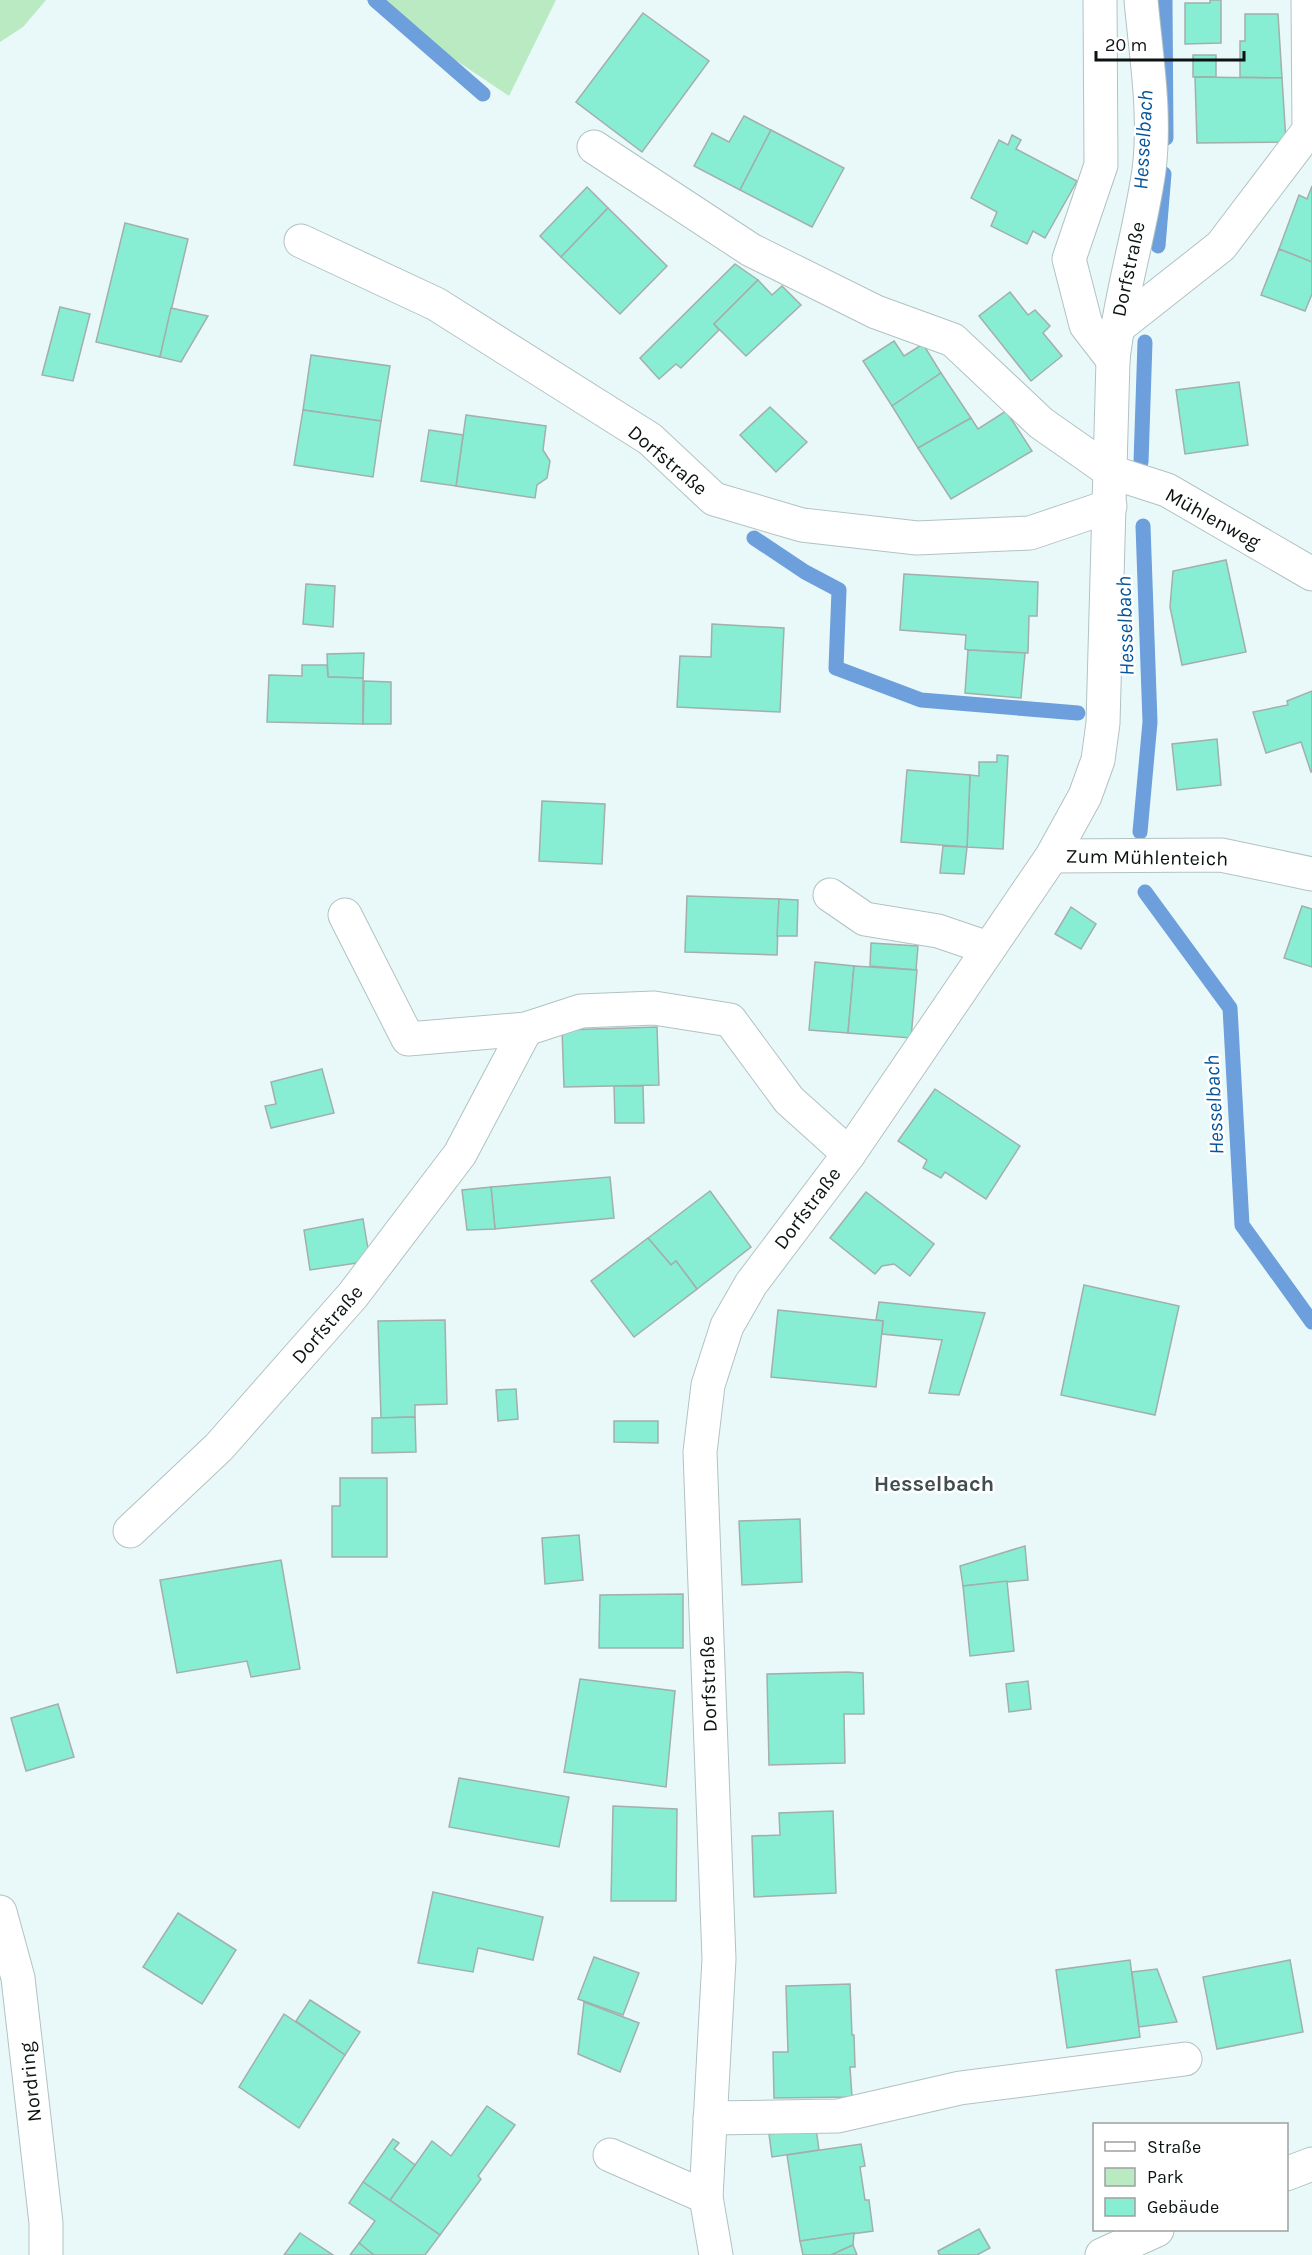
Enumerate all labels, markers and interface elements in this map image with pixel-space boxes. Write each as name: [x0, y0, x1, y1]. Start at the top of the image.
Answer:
scale bar: [1096, 24, 1244, 62]
text: 20 m: [1105, 34, 1147, 56]
water label: Hesselbach: [1128, 89, 1158, 191]
street label: Dorfstraße: [1107, 219, 1150, 319]
street label: Dorfstraße: [623, 421, 712, 500]
street label: Mühlenweg: [1161, 483, 1264, 554]
water label: Hesselbach: [1111, 576, 1139, 676]
street label: Zum Mühlenteich: [1065, 845, 1228, 870]
water label: Hesselbach: [1199, 1054, 1229, 1156]
street label: Dorfstraße: [769, 1163, 846, 1254]
street label: Dorfstraße: [287, 1280, 368, 1368]
district label: Hesselbach: [874, 1471, 994, 1497]
street label: Dorfstraße: [695, 1635, 722, 1733]
street label: Nordring: [15, 2041, 46, 2123]
legend: [1093, 2123, 1288, 2231]
text: Straße: [1147, 2136, 1201, 2158]
text: Park: [1147, 2166, 1184, 2188]
text: Gebäude: [1147, 2196, 1219, 2218]

